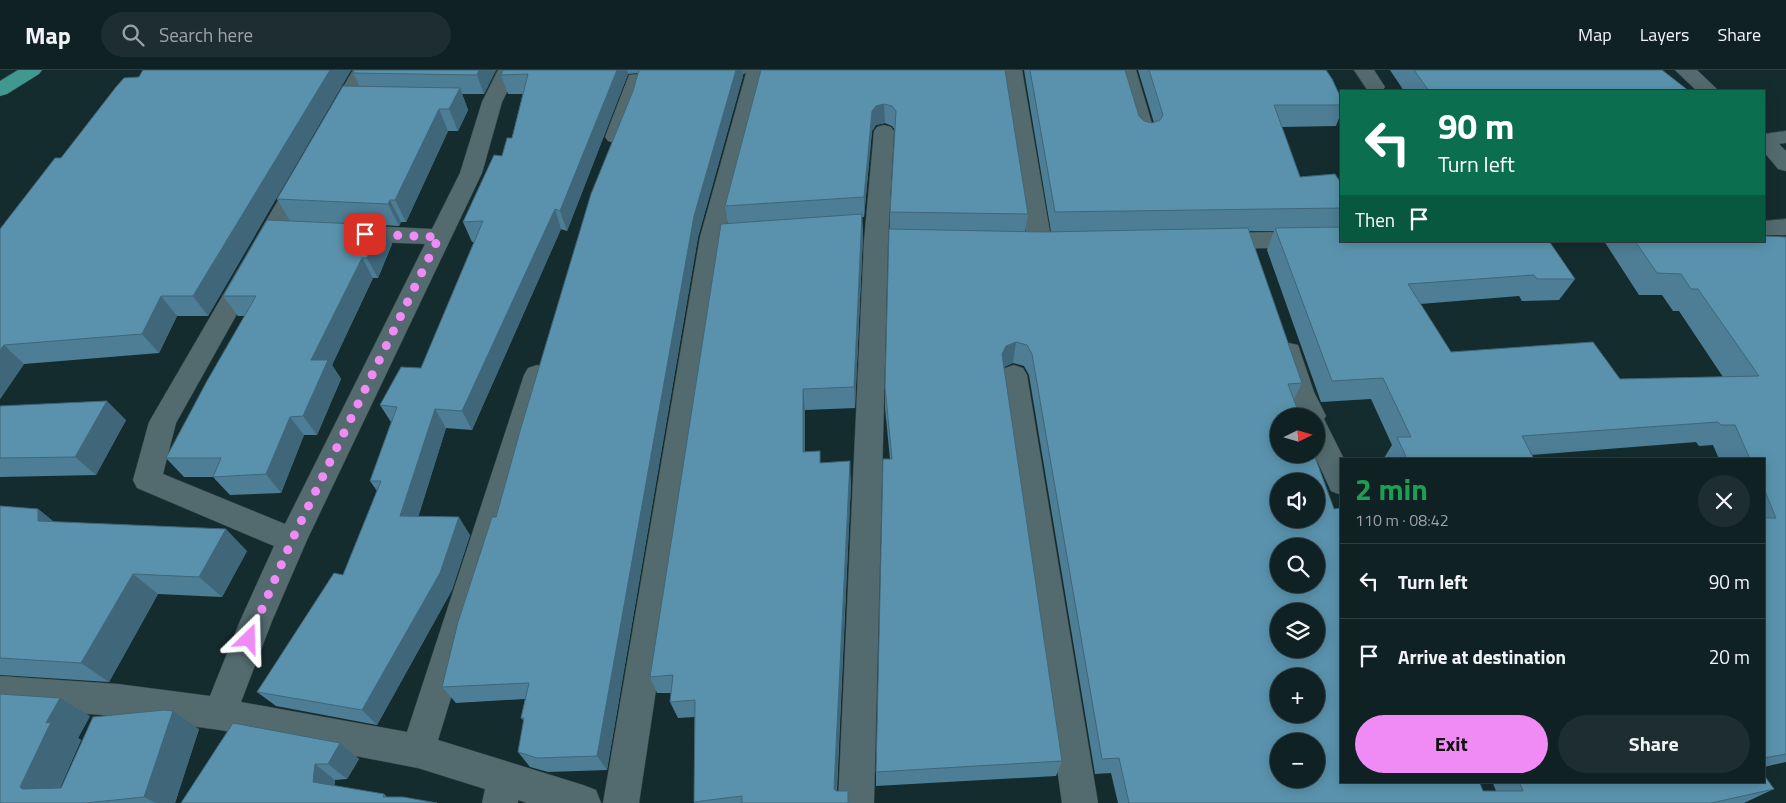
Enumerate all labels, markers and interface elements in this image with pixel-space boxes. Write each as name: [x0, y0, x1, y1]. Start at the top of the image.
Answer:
search box: [101, 12, 451, 57]
text: Map: [25, 17, 71, 53]
text: Search here: [159, 20, 253, 49]
icon: search: [119, 21, 147, 49]
text: Map: [1578, 21, 1612, 48]
text: Layers: [1640, 21, 1689, 48]
text: Share: [1717, 21, 1761, 48]
text: 90 m: [1438, 99, 1514, 153]
icon: left: [1355, 110, 1420, 175]
text: Turn left: [1438, 147, 1515, 181]
text: Then: [1355, 205, 1395, 234]
icon: arrive: [1405, 205, 1433, 233]
pin: [344, 213, 386, 255]
icon: arrive: [351, 220, 379, 248]
north arrow: [1270, 408, 1325, 462]
map controls: [1270, 408, 1325, 788]
text: 2 min: [1355, 466, 1428, 512]
button: sound: [1270, 473, 1325, 528]
button: close: [1698, 475, 1750, 527]
text: 110 m · 08:42: [1355, 508, 1449, 532]
button: search: [1270, 538, 1325, 593]
icon: left: [1355, 567, 1383, 595]
text: Turn left: [1398, 567, 1468, 596]
text: 90 m: [1709, 567, 1750, 596]
button: layers: [1270, 603, 1325, 658]
position arrow: [222, 612, 274, 664]
icon: arrive: [1355, 642, 1383, 670]
text: Arrive at destination: [1398, 642, 1566, 671]
text: 20 m: [1709, 642, 1750, 671]
button: +: [1270, 668, 1325, 723]
button: Exit: [1355, 715, 1548, 773]
button: Share: [1558, 715, 1750, 773]
button: −: [1270, 733, 1325, 788]

